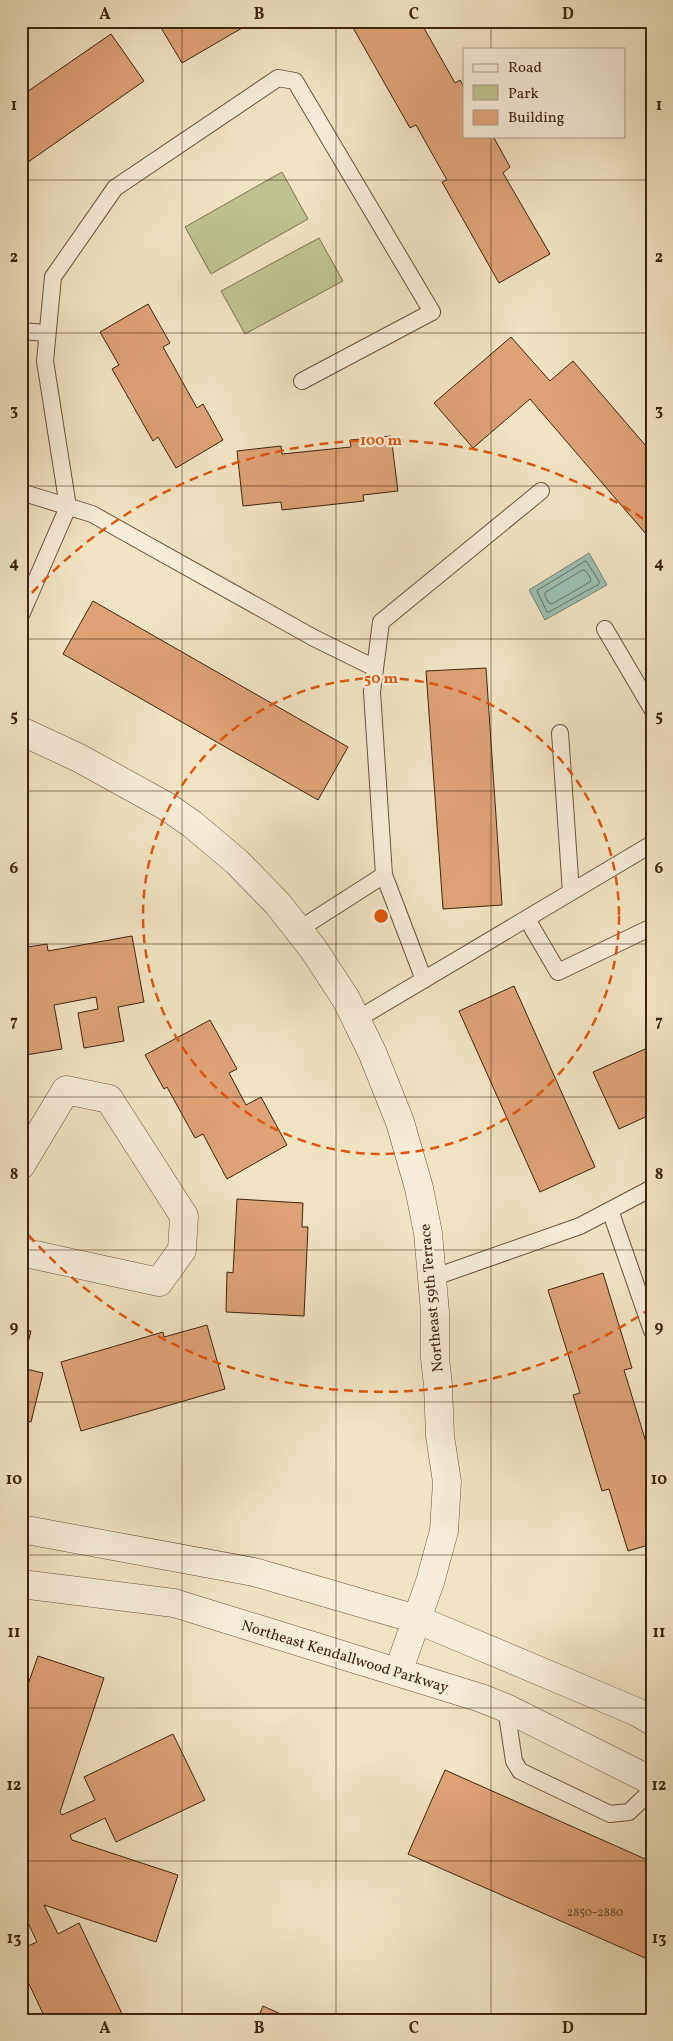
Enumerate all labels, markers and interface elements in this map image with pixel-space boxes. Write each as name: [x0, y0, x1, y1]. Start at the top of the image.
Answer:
text: A: [99, 4, 111, 26]
text: B: [254, 4, 265, 26]
text: C: [409, 4, 419, 26]
text: D: [562, 4, 574, 26]
legend: [463, 48, 626, 138]
text: Road: [508, 58, 542, 79]
text: Park: [508, 84, 539, 105]
text: 1: [11, 95, 17, 117]
text: 1: [656, 95, 662, 117]
text: Building: [508, 108, 565, 129]
text: 2: [10, 247, 18, 269]
text: 2: [655, 247, 663, 269]
text: 3: [10, 400, 18, 422]
text: 3: [655, 400, 663, 422]
text: 100 m: [360, 431, 403, 452]
text: 4: [9, 553, 19, 575]
text: 4: [654, 553, 664, 575]
text: 50 m: [364, 669, 398, 690]
text: 5: [10, 706, 18, 728]
text: 5: [655, 706, 663, 728]
text: 6: [10, 858, 19, 880]
text: 6: [655, 858, 664, 880]
centre of rings: [372, 907, 390, 925]
text: 7: [10, 1011, 18, 1033]
text: 7: [655, 1011, 663, 1033]
text: 8: [10, 1164, 18, 1186]
text: 8: [655, 1164, 663, 1186]
street label: Northeast 59th Terrace: [416, 1223, 449, 1373]
text: 9: [10, 1317, 19, 1339]
text: 9: [655, 1317, 664, 1339]
text: 10: [6, 1469, 22, 1491]
text: 10: [651, 1469, 667, 1491]
street label: Northeast Kendallwood Parkway: [238, 1616, 451, 1699]
text: 11: [8, 1622, 20, 1644]
text: 11: [653, 1622, 665, 1644]
text: 12: [7, 1775, 21, 1797]
text: 12: [652, 1775, 666, 1797]
house number: 2850-2880: [567, 1905, 623, 1921]
text: 13: [7, 1928, 21, 1950]
text: 13: [652, 1928, 666, 1950]
text: A: [99, 2018, 111, 2040]
text: B: [254, 2018, 265, 2040]
text: C: [409, 2018, 419, 2040]
text: D: [562, 2018, 574, 2040]

